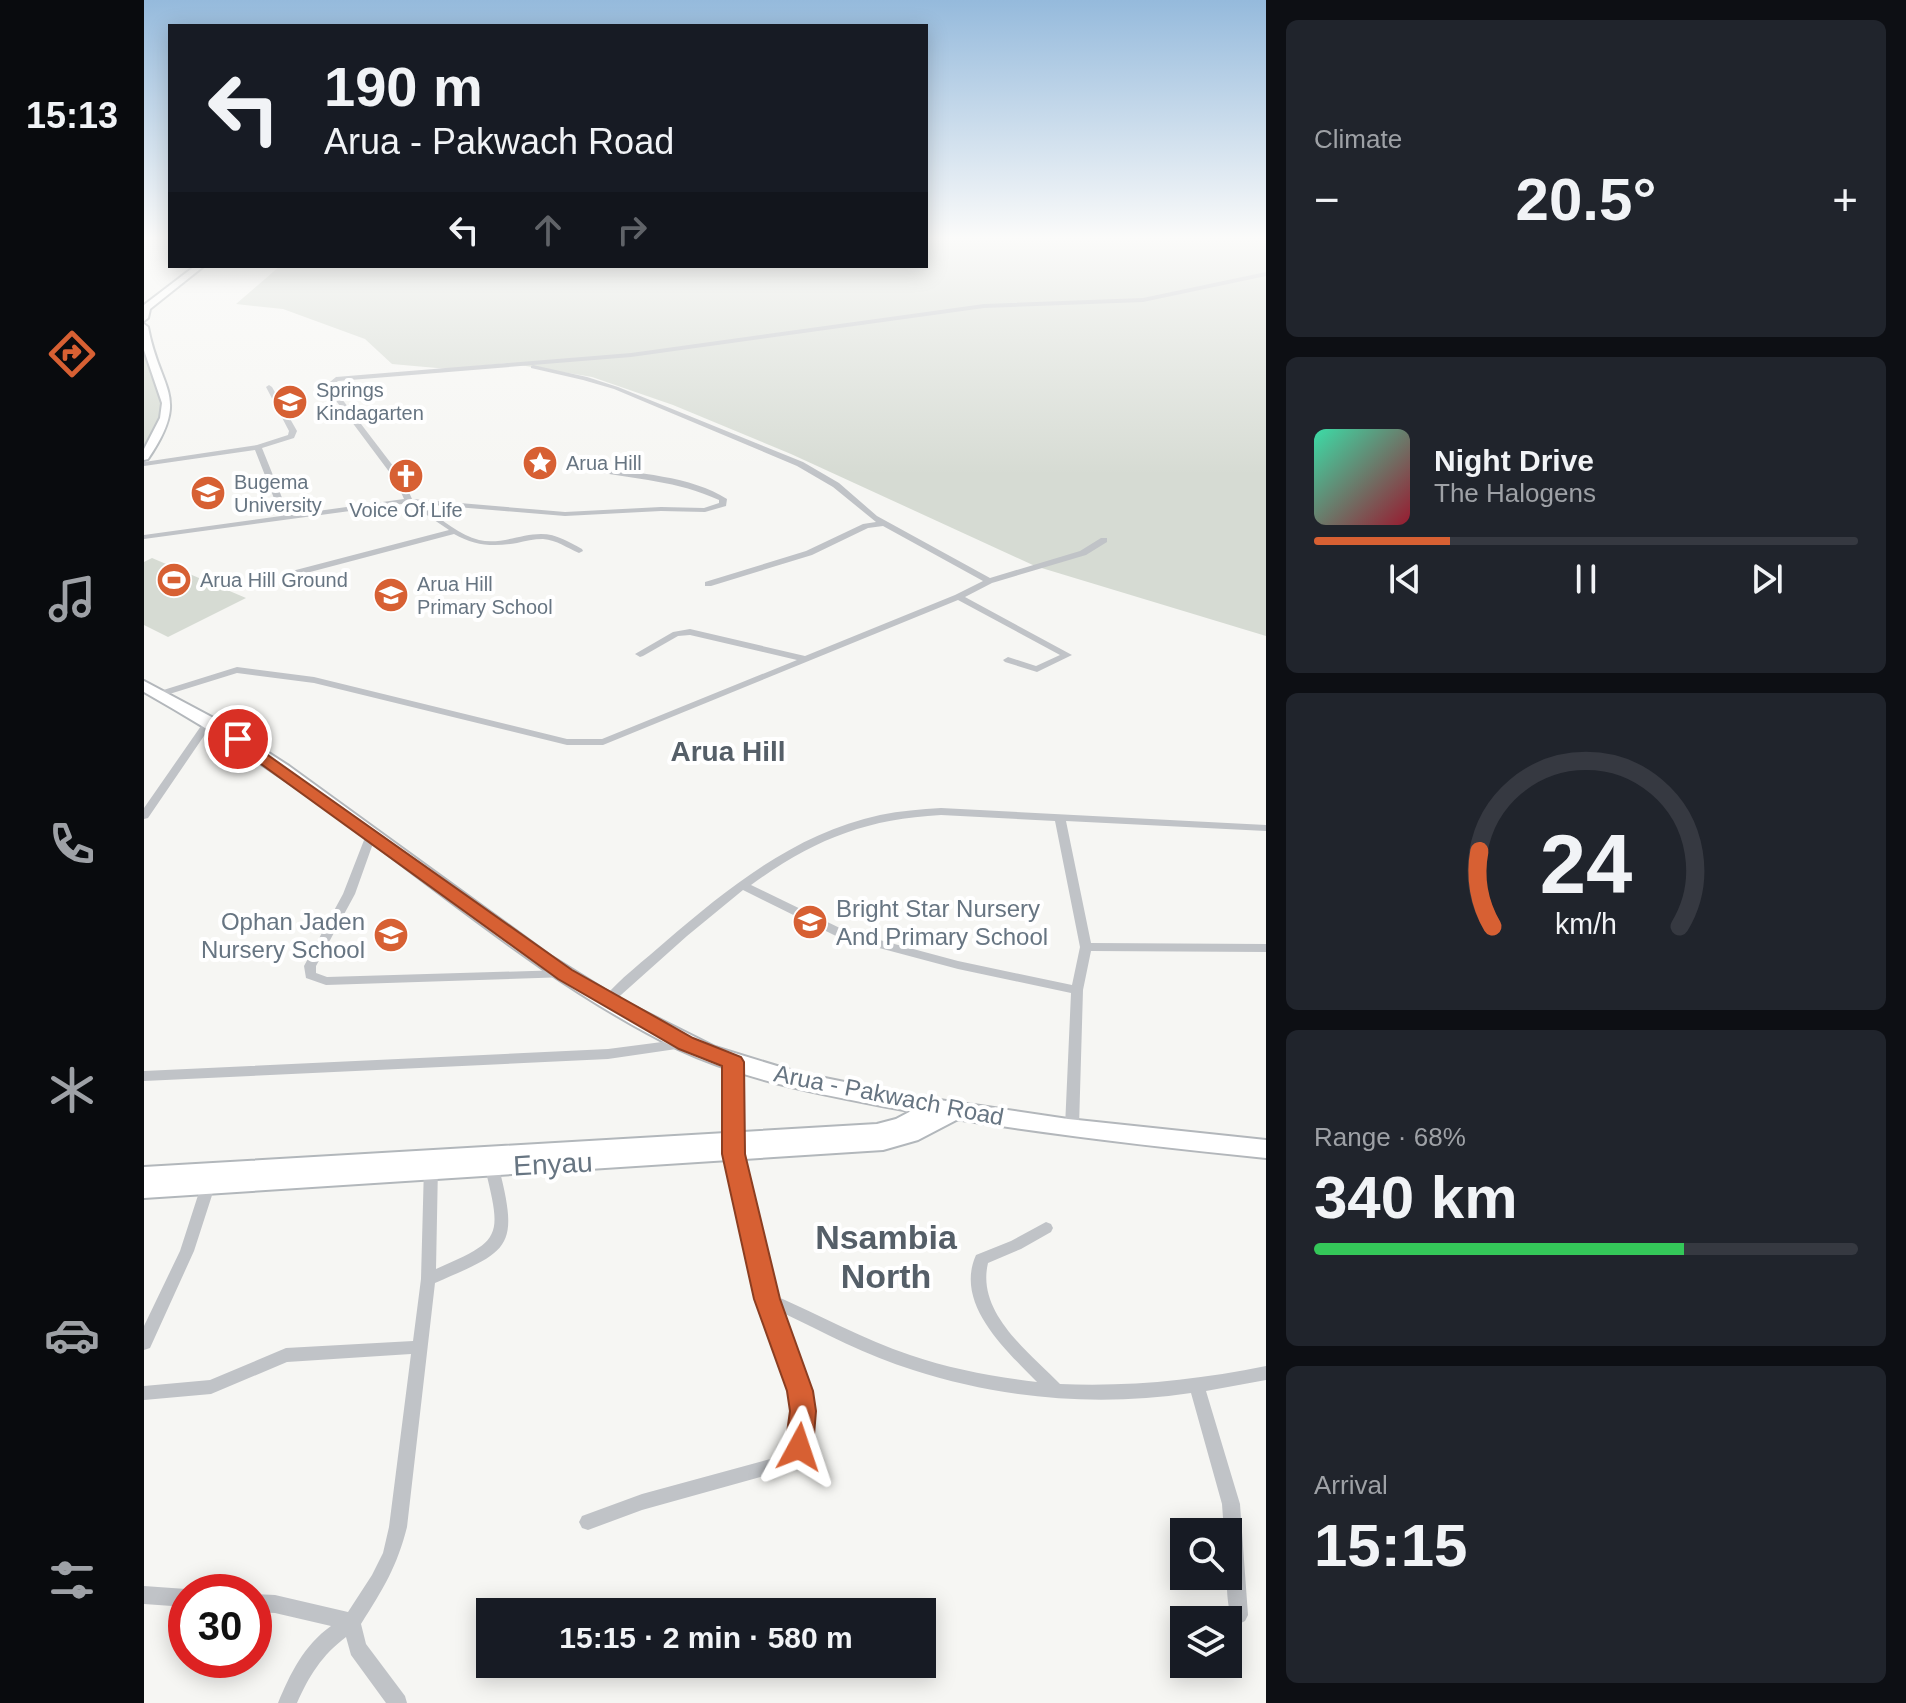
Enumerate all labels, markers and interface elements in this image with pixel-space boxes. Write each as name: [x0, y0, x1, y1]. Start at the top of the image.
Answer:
text: 190 m: [324, 55, 483, 118]
icon: left: [192, 56, 296, 160]
text: 15:13: [26, 95, 118, 136]
text: Arua - Pakwach Road: [324, 121, 674, 162]
text: Climate: [1314, 124, 1402, 154]
text: 20.5°: [1516, 166, 1656, 233]
text: −: [1314, 175, 1340, 224]
text: +: [1832, 175, 1858, 224]
icon: left: [442, 208, 486, 252]
icon: ahead: [526, 208, 570, 252]
icon: right: [610, 208, 654, 252]
icon: directions: [44, 326, 100, 382]
place label: Springs Kindagarten: [316, 379, 424, 424]
school or university icon: Springs Kindagarten: [271, 383, 309, 421]
place icon: Arua Hill: [521, 444, 559, 482]
text: Night Drive: [1434, 444, 1594, 477]
place label: Arua Hill: [566, 452, 642, 474]
church icon: Voice Of Life: [387, 457, 425, 495]
place label: Bugema University: [234, 471, 322, 516]
school or university icon: Bugema University: [189, 474, 227, 512]
text: The Halogens: [1434, 478, 1596, 508]
place label: Voice Of Life: [349, 499, 463, 521]
icon: previous: [1383, 557, 1427, 601]
icon: pause: [1564, 557, 1608, 601]
icon: next: [1745, 557, 1789, 601]
sports icon: Arua Hill Ground: [155, 561, 193, 599]
place label: Arua Hill Ground: [200, 569, 348, 591]
icon: music: [44, 571, 100, 627]
place label: Arua Hill Primary School: [417, 573, 553, 618]
school or university icon: Arua Hill Primary School: [372, 576, 410, 614]
pin: [204, 705, 272, 773]
icon: arrive: [216, 717, 260, 761]
district label: Arua Hill: [670, 736, 786, 767]
icon: phone: [44, 816, 100, 872]
text: 24: [1540, 818, 1632, 911]
place label: Bright Star Nursery And Primary School: [836, 895, 1048, 950]
school or university icon: Bright Star Nursery And Primary School: [791, 903, 829, 941]
place label: Ophan Jaden Nursery School: [201, 908, 365, 963]
text: km/h: [1555, 909, 1617, 941]
school or university icon: Ophan Jaden Nursery School: [372, 916, 410, 954]
street label: Arua - Pakwach Road: [772, 1059, 1006, 1131]
icon: climate: [44, 1062, 100, 1118]
text: Range · 68%: [1314, 1122, 1466, 1152]
street label: Enyau: [513, 1146, 593, 1182]
text: 340 km: [1314, 1164, 1518, 1231]
district label: Nsambia North: [815, 1218, 958, 1295]
icon: car: [44, 1307, 100, 1363]
position arrow: [757, 1405, 841, 1489]
text: Arrival: [1314, 1470, 1388, 1500]
text: 15:15: [1314, 1512, 1467, 1579]
map controls: [1170, 1518, 1242, 1678]
button: search: [1170, 1518, 1242, 1590]
icon: filters: [44, 1552, 100, 1608]
speed limit sign: 30: [168, 1574, 272, 1678]
button: layers: [1170, 1606, 1242, 1678]
text: 15:15 · 2 min · 580 m: [559, 1621, 853, 1654]

